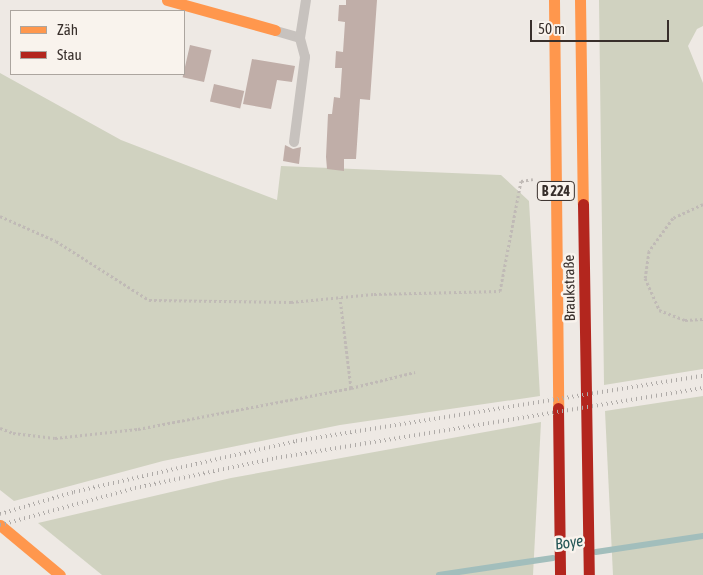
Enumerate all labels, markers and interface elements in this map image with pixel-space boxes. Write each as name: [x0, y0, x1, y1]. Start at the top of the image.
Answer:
legend: [10, 10, 185, 75]
scale bar: [533, 10, 672, 42]
text: 50 m: [538, 20, 565, 37]
text: Zäh: [57, 21, 78, 38]
text: Stau: [57, 46, 82, 63]
road number: B 224: [536, 180, 576, 202]
street label: Braukstraße: [559, 255, 579, 321]
water label: Boye: [553, 531, 585, 553]

